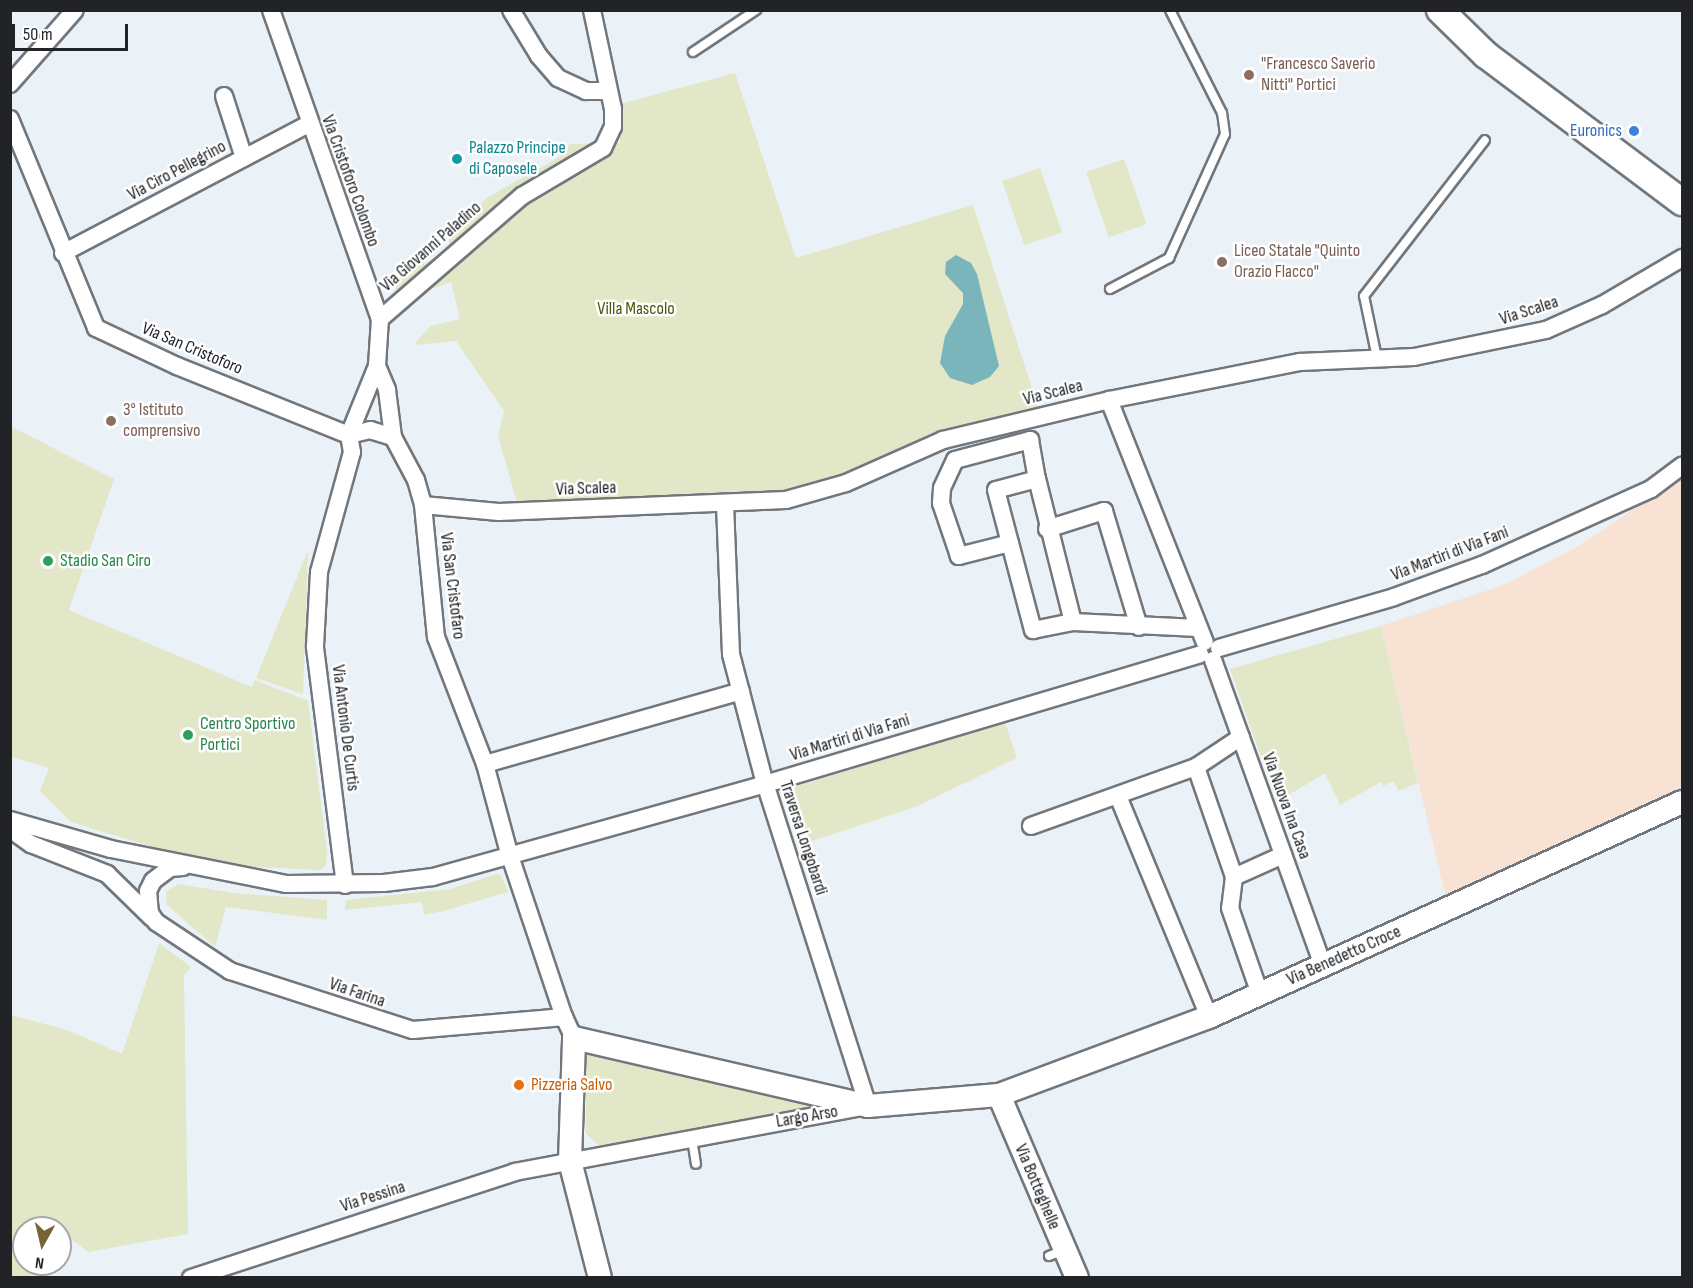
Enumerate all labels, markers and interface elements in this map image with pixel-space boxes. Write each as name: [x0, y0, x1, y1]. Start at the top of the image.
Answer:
scale bar: [15, 12, 130, 50]
text: 50 m: [23, 24, 53, 45]
place label: "Francesco Saverio Nitti" Portici: [1261, 54, 1375, 97]
marker: "Francesco Saverio Nitti" Portici: [1242, 68, 1256, 82]
street label: Via Cristoforo Colombo: [316, 112, 384, 250]
place label: Euronics: [1570, 120, 1622, 142]
marker: Euronics: [1627, 124, 1641, 138]
street label: Via Ciro Pellegrino: [124, 136, 230, 206]
place label: Palazzo Principe di Caposele: [469, 138, 566, 180]
marker: Palazzo Principe di Caposele: [450, 152, 464, 166]
street label: Via Giovanni Paladino: [376, 197, 486, 297]
place label: Liceo Statale "Quinto Orazio Flacco": [1234, 241, 1360, 284]
marker: Liceo Statale "Quinto Orazio Flacco": [1215, 255, 1229, 269]
street label: Via Scalea: [1497, 291, 1561, 331]
park label: Villa Mascolo: [597, 298, 675, 320]
street label: Via San Cristoforo: [138, 318, 246, 380]
street label: Via Scalea: [1021, 375, 1085, 411]
place label: 3° Istituto comprensivo: [123, 400, 201, 442]
marker: 3° Istituto comprensivo: [104, 414, 118, 428]
street label: Via Scalea: [555, 477, 617, 501]
street label: Via Martiri di Via Fani: [1388, 522, 1512, 586]
street label: Via San Cristofaro: [435, 532, 469, 640]
place label: Stadio San Ciro: [60, 550, 151, 572]
marker: Stadio San Ciro: [41, 554, 55, 568]
street label: Via Antonio De Curtis: [327, 664, 363, 792]
street label: Via Martiri di Via Fani: [788, 710, 912, 766]
place label: Centro Sportivo Portici: [200, 714, 295, 756]
marker: Centro Sportivo Portici: [181, 728, 195, 742]
street label: Via Nuova Ina Casa: [1257, 750, 1315, 862]
street label: Traversa Longobardi: [774, 778, 832, 898]
street label: Via Benedetto Croce: [1284, 921, 1404, 991]
street label: Via Farina: [326, 973, 388, 1013]
place label: Pizzeria Salvo: [531, 1074, 612, 1096]
marker: Pizzeria Salvo: [512, 1078, 526, 1092]
street label: Largo Arso: [774, 1101, 840, 1133]
street label: Via Botteghelle: [1009, 1141, 1065, 1233]
street label: Via Pessina: [338, 1176, 408, 1218]
north arrow: [12, 1216, 72, 1276]
text: N: [34, 1252, 45, 1272]

